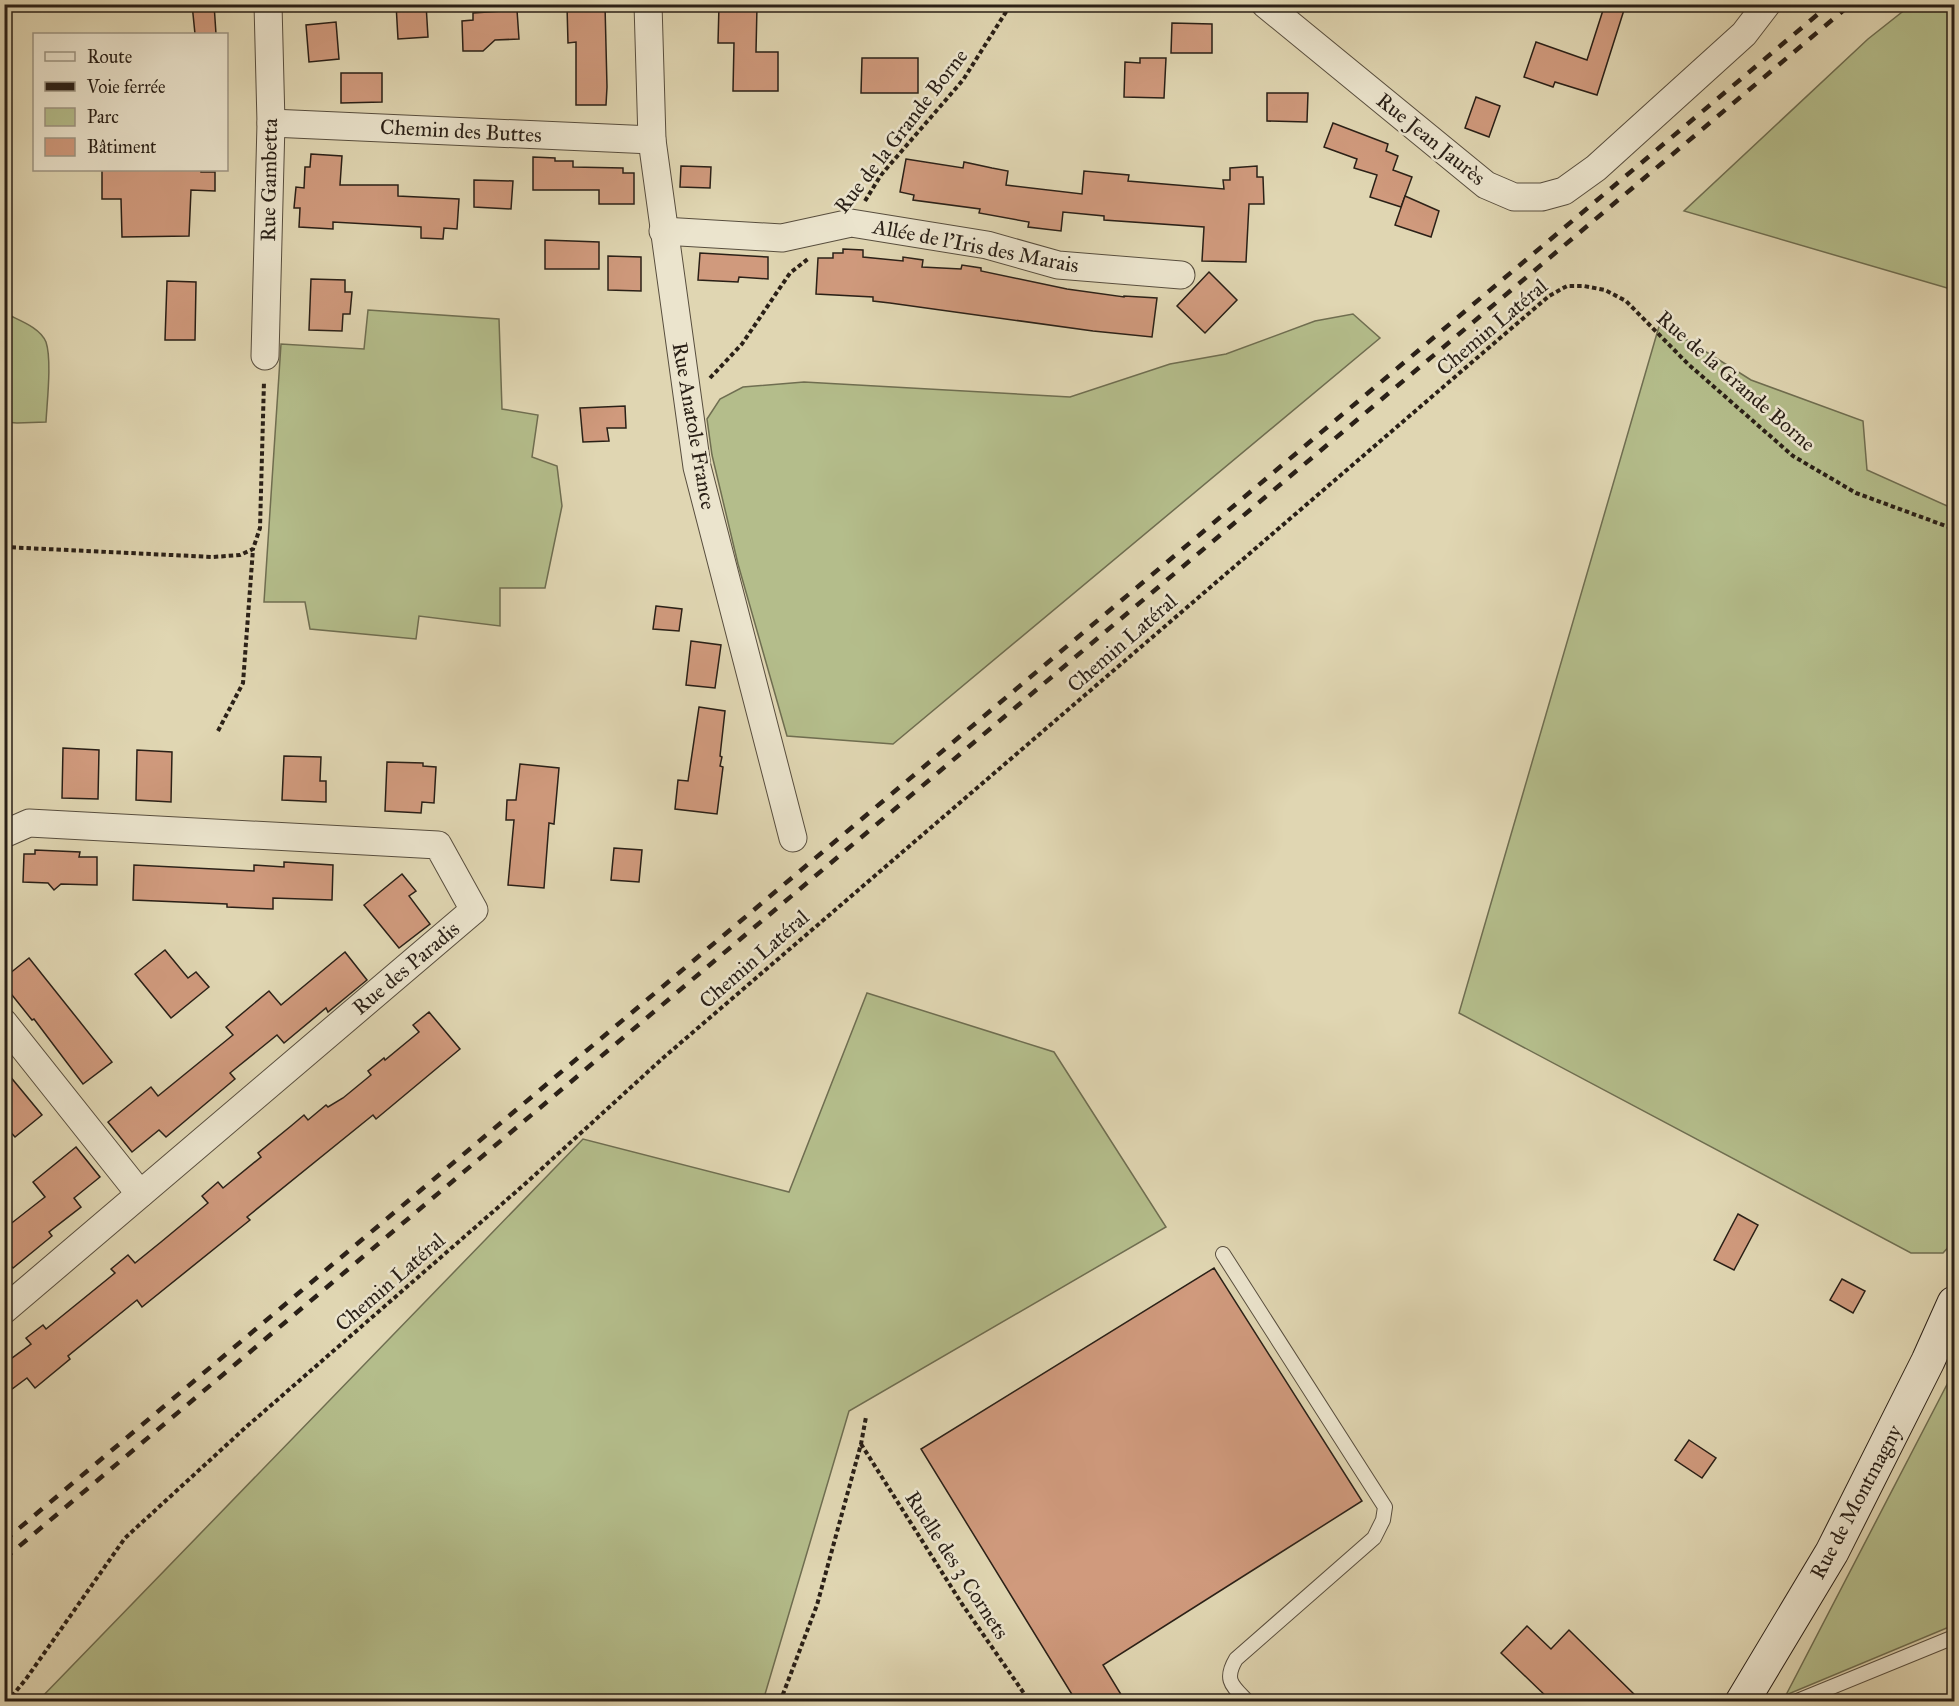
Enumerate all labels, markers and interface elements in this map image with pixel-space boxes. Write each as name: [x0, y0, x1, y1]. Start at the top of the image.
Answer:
legend: [33, 33, 228, 171]
street label: Rue de la Grande Borne: [829, 43, 973, 218]
text: Route: [87, 46, 132, 68]
text: Voie ferrée: [86, 76, 166, 98]
street label: Rue Jean Jaurès: [1371, 87, 1491, 191]
text: Parc: [87, 106, 119, 128]
street label: Chemin des Buttes: [380, 114, 542, 148]
street label: Rue Gambetta: [255, 118, 283, 242]
text: Bâtiment: [87, 136, 157, 158]
street label: Allée de l'Iris des Marais: [870, 213, 1081, 279]
street label: Chemin Latéral: [1431, 273, 1553, 381]
street label: Rue de la Grande Borne: [1651, 305, 1821, 457]
street label: Rue Anatole France: [666, 340, 722, 512]
street label: Chemin Latéral: [1062, 588, 1182, 698]
street label: Chemin Latéral: [694, 904, 814, 1014]
street label: Rue des Paradis: [347, 916, 465, 1020]
street label: Chemin Latéral: [330, 1227, 450, 1337]
street label: Rue de Montmagny: [1804, 1419, 1908, 1584]
street label: Ruelle des 3 Cornets: [899, 1486, 1015, 1644]

